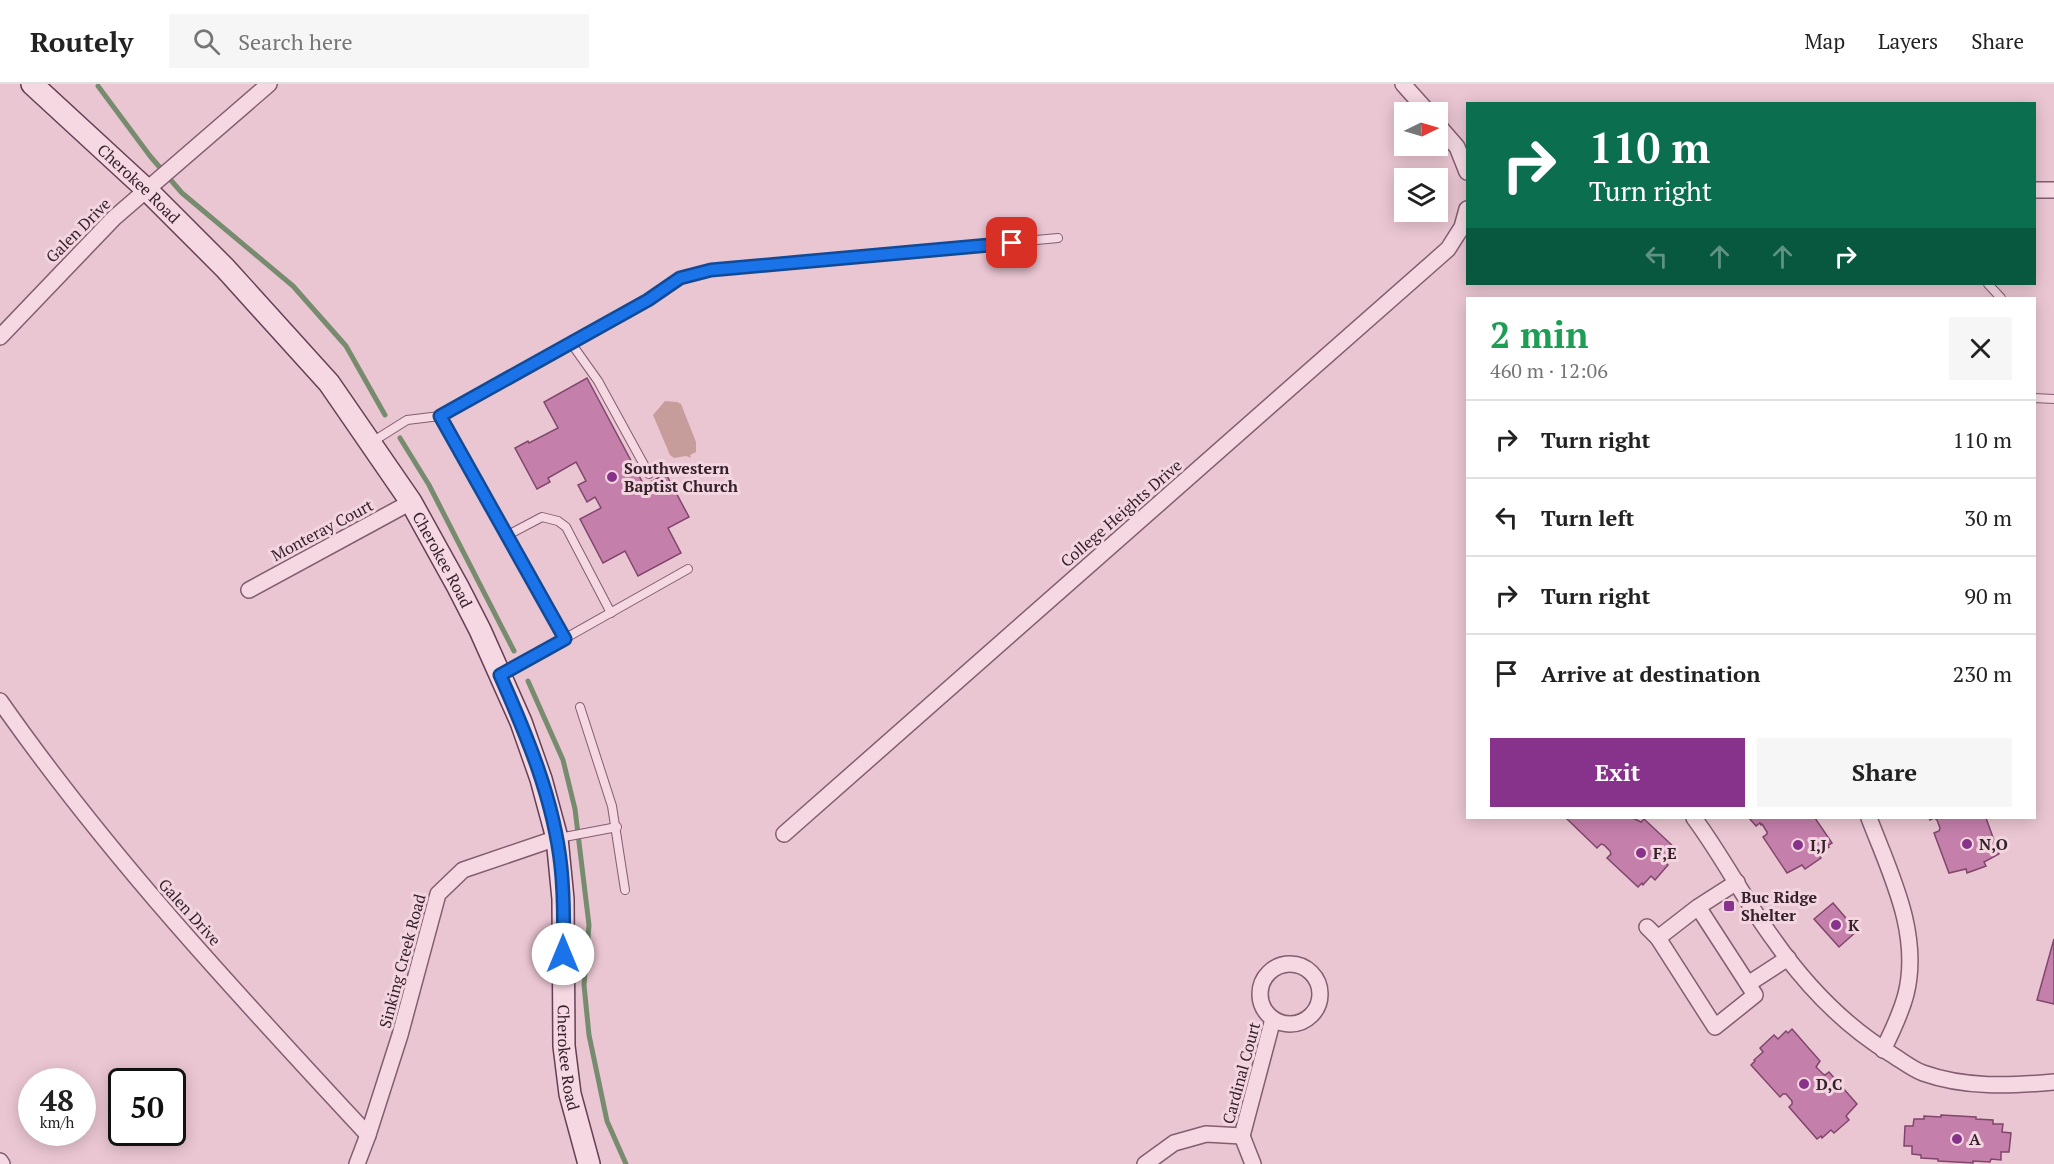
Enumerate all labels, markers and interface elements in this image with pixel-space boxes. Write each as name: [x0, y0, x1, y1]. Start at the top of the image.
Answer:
search box: [169, 14, 589, 68]
text: Routely: [30, 23, 133, 60]
icon: search: [190, 25, 223, 58]
text: Search here: [238, 27, 353, 56]
text: Map: [1804, 27, 1845, 55]
text: Layers: [1878, 27, 1938, 55]
text: Share: [1971, 27, 2024, 55]
north arrow: [1394, 102, 1448, 156]
map controls: [1394, 102, 1448, 222]
text: 110 m: [1589, 119, 1710, 175]
icon: right: [1490, 126, 1568, 204]
street label: Cherokee Road: [93, 139, 185, 228]
button: layers: [1394, 168, 1448, 222]
text: Turn right: [1589, 173, 1712, 209]
street label: Galen Drive: [41, 193, 115, 267]
pin: [986, 217, 1037, 268]
icon: arrive: [995, 226, 1028, 259]
icon: left: [1640, 240, 1673, 273]
icon: ahead: [1703, 240, 1736, 273]
icon: ahead: [1766, 240, 1799, 273]
icon: right: [1829, 240, 1862, 273]
text: 2 min: [1490, 311, 1588, 358]
button: close: [1949, 317, 2012, 380]
text: 460 m · 12:06: [1490, 357, 1608, 384]
icon: right: [1490, 423, 1523, 456]
text: Turn right: [1541, 425, 1650, 454]
text: 110 m: [1952, 425, 2012, 454]
street label: College Heights Drive: [1056, 454, 1186, 572]
place label: Southwestern Baptist Church: [624, 457, 739, 497]
marker: Southwestern Baptist Church: [605, 470, 619, 484]
street label: Monteray Court: [267, 494, 377, 566]
icon: left: [1490, 501, 1523, 534]
text: Turn left: [1541, 503, 1634, 532]
text: 30 m: [1964, 503, 2012, 532]
street label: Cherokee Road: [407, 508, 478, 612]
icon: right: [1490, 579, 1523, 612]
text: Turn right: [1541, 581, 1650, 610]
text: 90 m: [1964, 581, 2012, 610]
icon: arrive: [1490, 657, 1523, 690]
text: Arrive at destination: [1541, 659, 1760, 688]
text: 230 m: [1952, 659, 2012, 688]
button: Exit: [1490, 738, 1745, 807]
button: Share: [1757, 738, 2012, 807]
place label: N,O: [1979, 833, 2008, 855]
place label: I,J: [1810, 834, 1827, 856]
marker: N,O: [1960, 837, 1974, 851]
marker: I,J: [1791, 838, 1805, 852]
place label: F,E: [1653, 842, 1677, 864]
marker: F,E: [1634, 846, 1648, 860]
street label: Galen Drive: [154, 874, 226, 950]
place label: Buc Ridge Shelter: [1741, 886, 1817, 926]
street label: Sinking Creek Road: [373, 891, 431, 1031]
marker: Buc Ridge Shelter: [1722, 899, 1736, 913]
place label: K: [1848, 914, 1860, 936]
marker: K: [1829, 918, 1843, 932]
position arrow: [531, 922, 595, 986]
street label: Cherokee Road: [553, 1004, 585, 1113]
street label: Cardinal Court: [1217, 1020, 1265, 1126]
speed limit sign: 50: [108, 1068, 186, 1146]
place label: D,C: [1816, 1073, 1842, 1095]
marker: D,C: [1797, 1077, 1811, 1091]
text: 48: [40, 1080, 74, 1120]
text: km/h: [40, 1112, 74, 1132]
place label: A: [1969, 1128, 1981, 1150]
marker: A: [1950, 1132, 1964, 1146]

